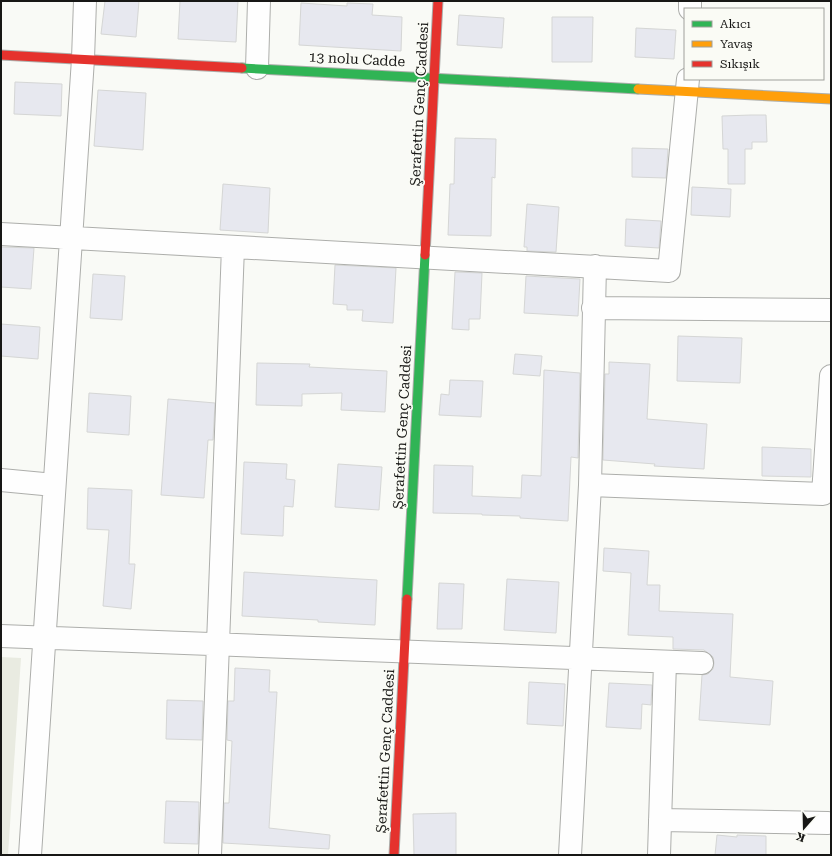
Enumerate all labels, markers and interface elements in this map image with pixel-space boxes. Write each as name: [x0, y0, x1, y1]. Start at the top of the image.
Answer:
legend: [684, 8, 824, 80]
text: Akıcı: [720, 17, 751, 31]
street label: Şerafettin Genç Caddesi: [407, 21, 431, 186]
text: Yavaş: [720, 37, 753, 51]
street label: 13 nolu Cadde: [308, 48, 406, 70]
text: Sıkışık: [720, 57, 760, 71]
street label: Şerafettin Genç Caddesi: [390, 344, 414, 509]
street label: Şerafettin Genç Caddesi: [373, 668, 397, 833]
north arrow: [784, 808, 824, 848]
text: K: [794, 829, 807, 845]

